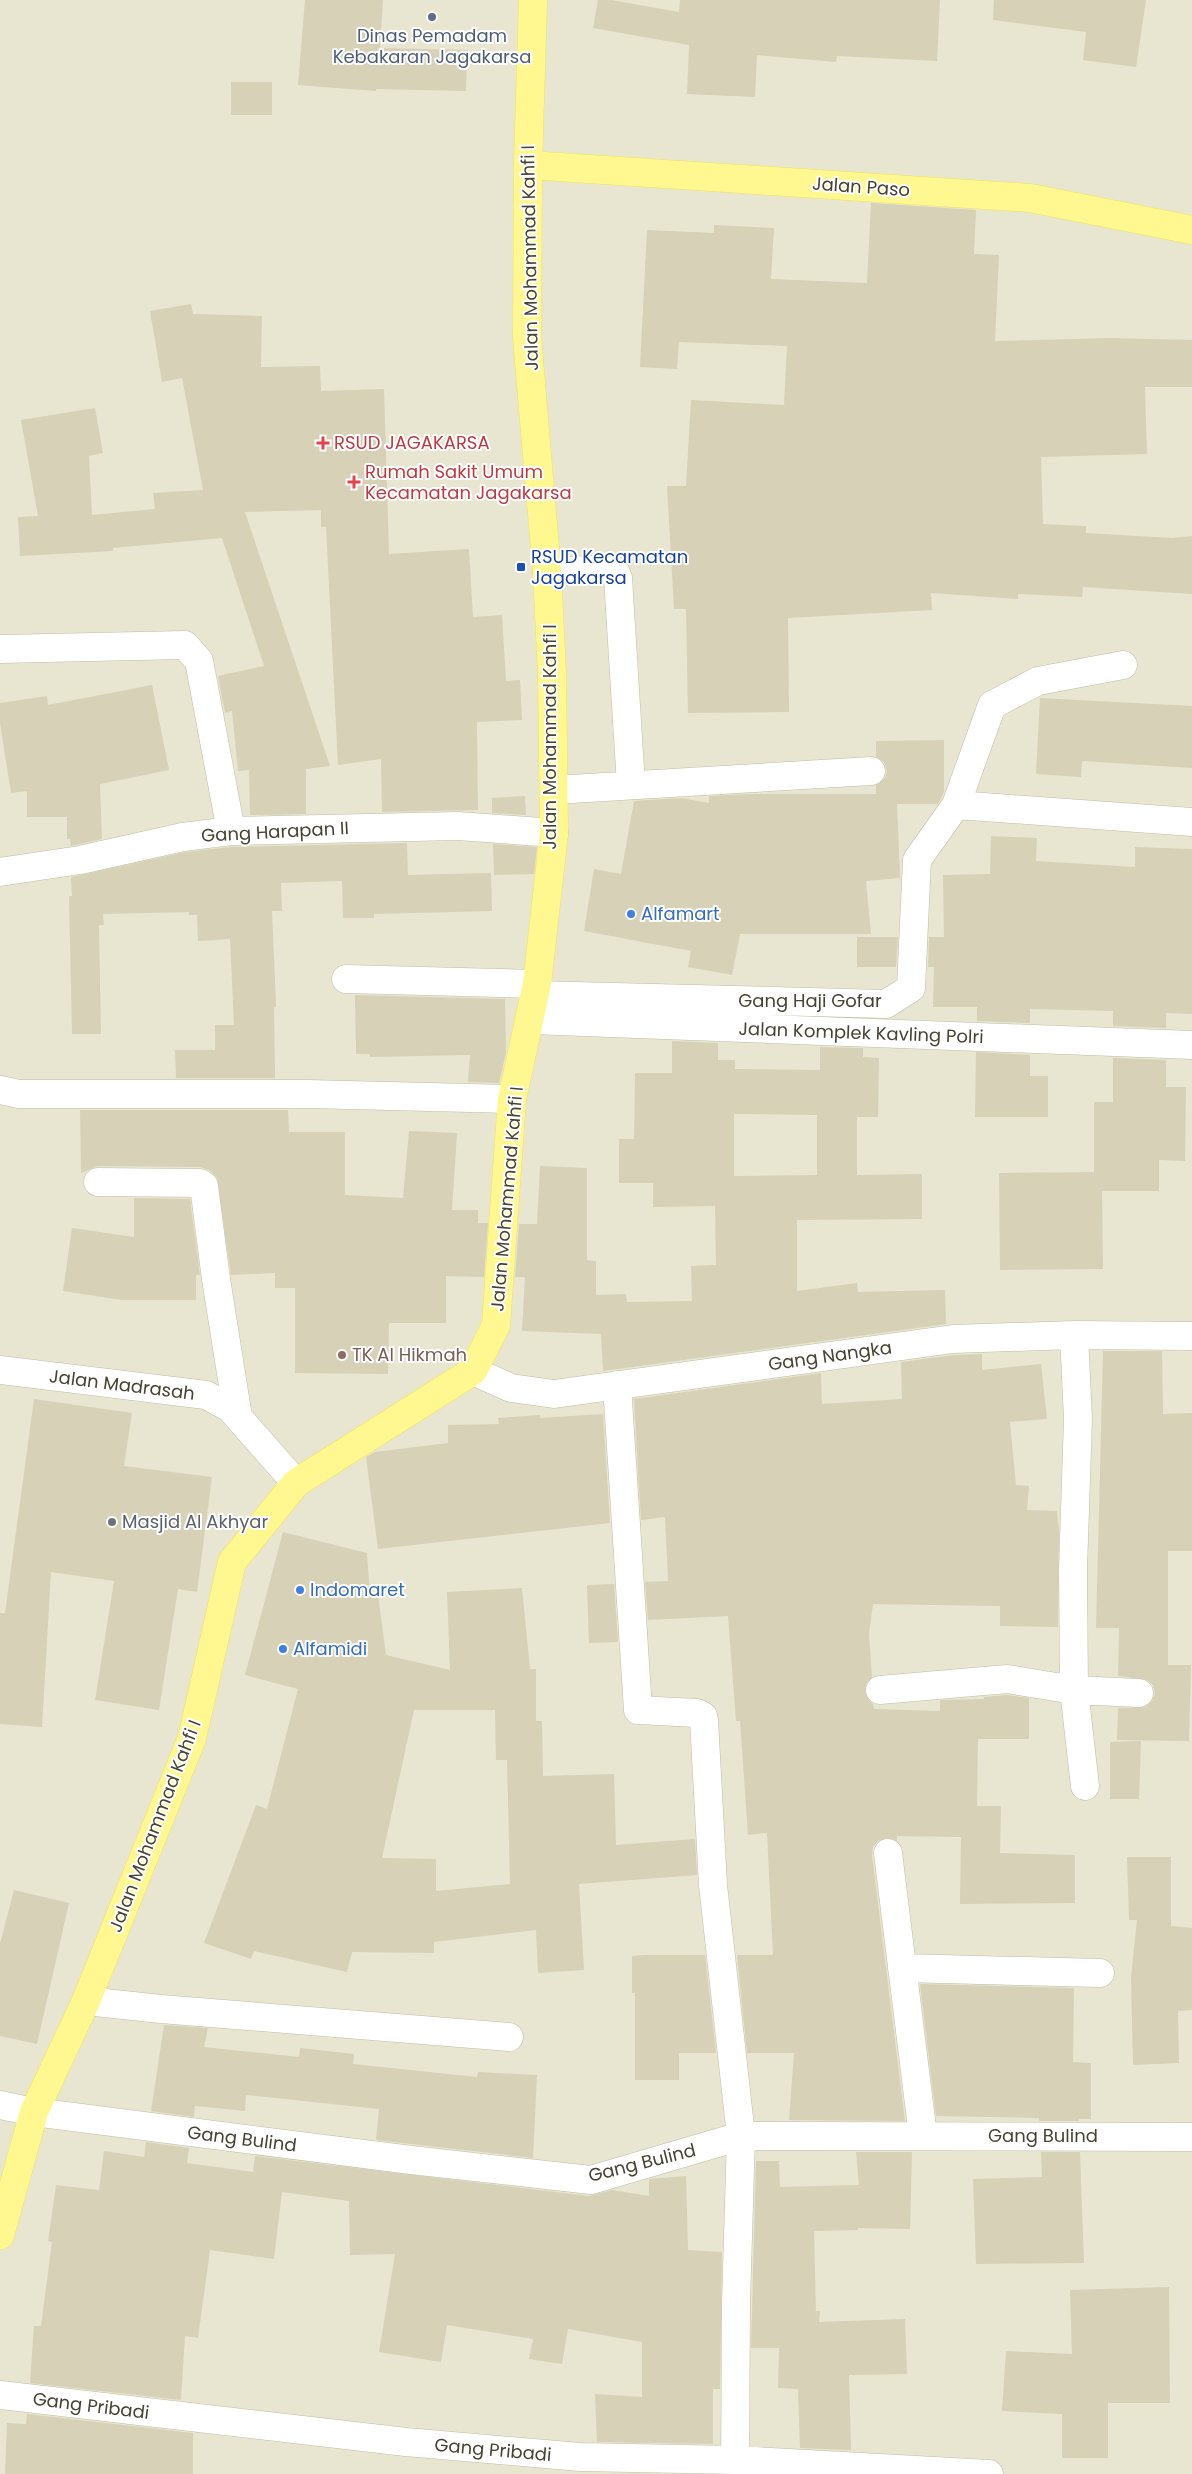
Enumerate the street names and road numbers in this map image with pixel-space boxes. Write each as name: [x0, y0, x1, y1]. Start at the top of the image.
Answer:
street label: Jalan Mohammad Kahfi I: [515, 145, 544, 371]
street label: Jalan Paso: [811, 171, 911, 202]
street label: Jalan Mohammad Kahfi I: [537, 624, 562, 850]
street label: Gang Harapan II: [201, 815, 349, 848]
street label: Gang Haji Gofar: [738, 988, 882, 1013]
street label: Jalan Komplek Kavling Polri: [738, 1016, 984, 1049]
street label: Jalan Mohammad Kahfi I: [484, 1085, 529, 1312]
street label: Gang Nangka: [766, 1334, 893, 1377]
street label: Jalan Madrasah: [48, 1363, 196, 1406]
street label: Jalan Mohammad Kahfi I: [102, 1716, 207, 1936]
street label: Gang Bulind: [186, 2119, 298, 2158]
street label: Gang Bulind: [988, 2123, 1098, 2148]
street label: Gang Bulind: [586, 2137, 698, 2188]
street label: Gang Pribadi: [31, 2386, 151, 2425]
street label: Gang Pribadi: [434, 2432, 552, 2467]

